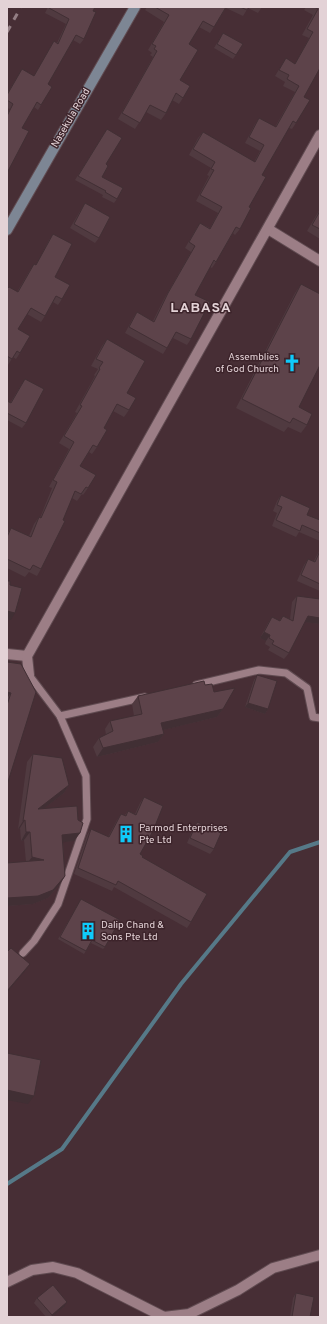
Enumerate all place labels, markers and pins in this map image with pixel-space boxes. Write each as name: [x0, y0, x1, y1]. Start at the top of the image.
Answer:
place label: Assemblies of God Church: [215, 351, 279, 376]
church icon: Assemblies of God Church: [282, 353, 302, 373]
place label: Parmod Enterprises Pte Ltd: [139, 822, 228, 847]
building icon: Parmod Enterprises Pte Ltd: [116, 824, 136, 844]
place label: Dalip Chand & Sons Pte Ltd: [101, 919, 164, 944]
building icon: Dalip Chand & Sons Pte Ltd: [78, 921, 98, 941]

